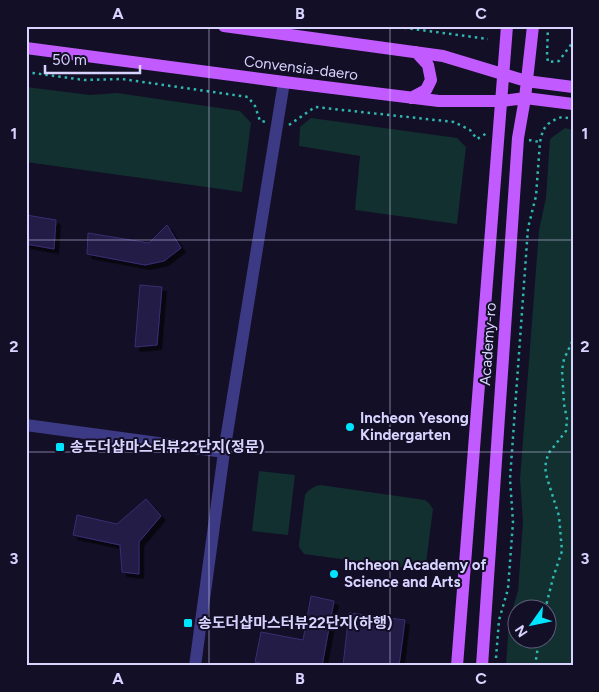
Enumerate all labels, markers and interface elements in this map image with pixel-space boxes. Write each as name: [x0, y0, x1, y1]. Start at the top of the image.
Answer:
text: A: [112, 4, 124, 23]
text: B: [295, 4, 305, 23]
text: C: [475, 4, 487, 23]
scale bar: [45, 42, 140, 74]
text: 50 m: [52, 51, 87, 69]
street label: Convensia-daero: [243, 52, 359, 84]
text: 1: [11, 124, 17, 143]
text: 1: [582, 124, 588, 143]
street label: Academy-ro: [476, 301, 500, 386]
text: 2: [9, 337, 19, 356]
text: 2: [580, 337, 590, 356]
place label: Incheon Yesong Kindergarten: [360, 409, 469, 444]
marker: Incheon Yesong Kindergarten: [344, 421, 356, 433]
place label: 송도더샵마스터뷰22단지(정문): [70, 438, 265, 456]
marker: 송도더샵마스터뷰22단지(정문): [54, 441, 66, 453]
text: 3: [10, 549, 19, 568]
text: 3: [581, 549, 590, 568]
place label: Incheon Academy of Science and Arts: [344, 556, 486, 591]
marker: Incheon Academy of Science and Arts: [328, 568, 340, 580]
north arrow: [506, 600, 556, 650]
place label: 송도더샵마스터뷰22단지(하행): [198, 614, 393, 632]
marker: 송도더샵마스터뷰22단지(하행): [182, 617, 194, 629]
text: N: [511, 622, 532, 640]
text: A: [112, 669, 124, 688]
text: B: [295, 669, 305, 688]
text: C: [475, 669, 487, 688]

